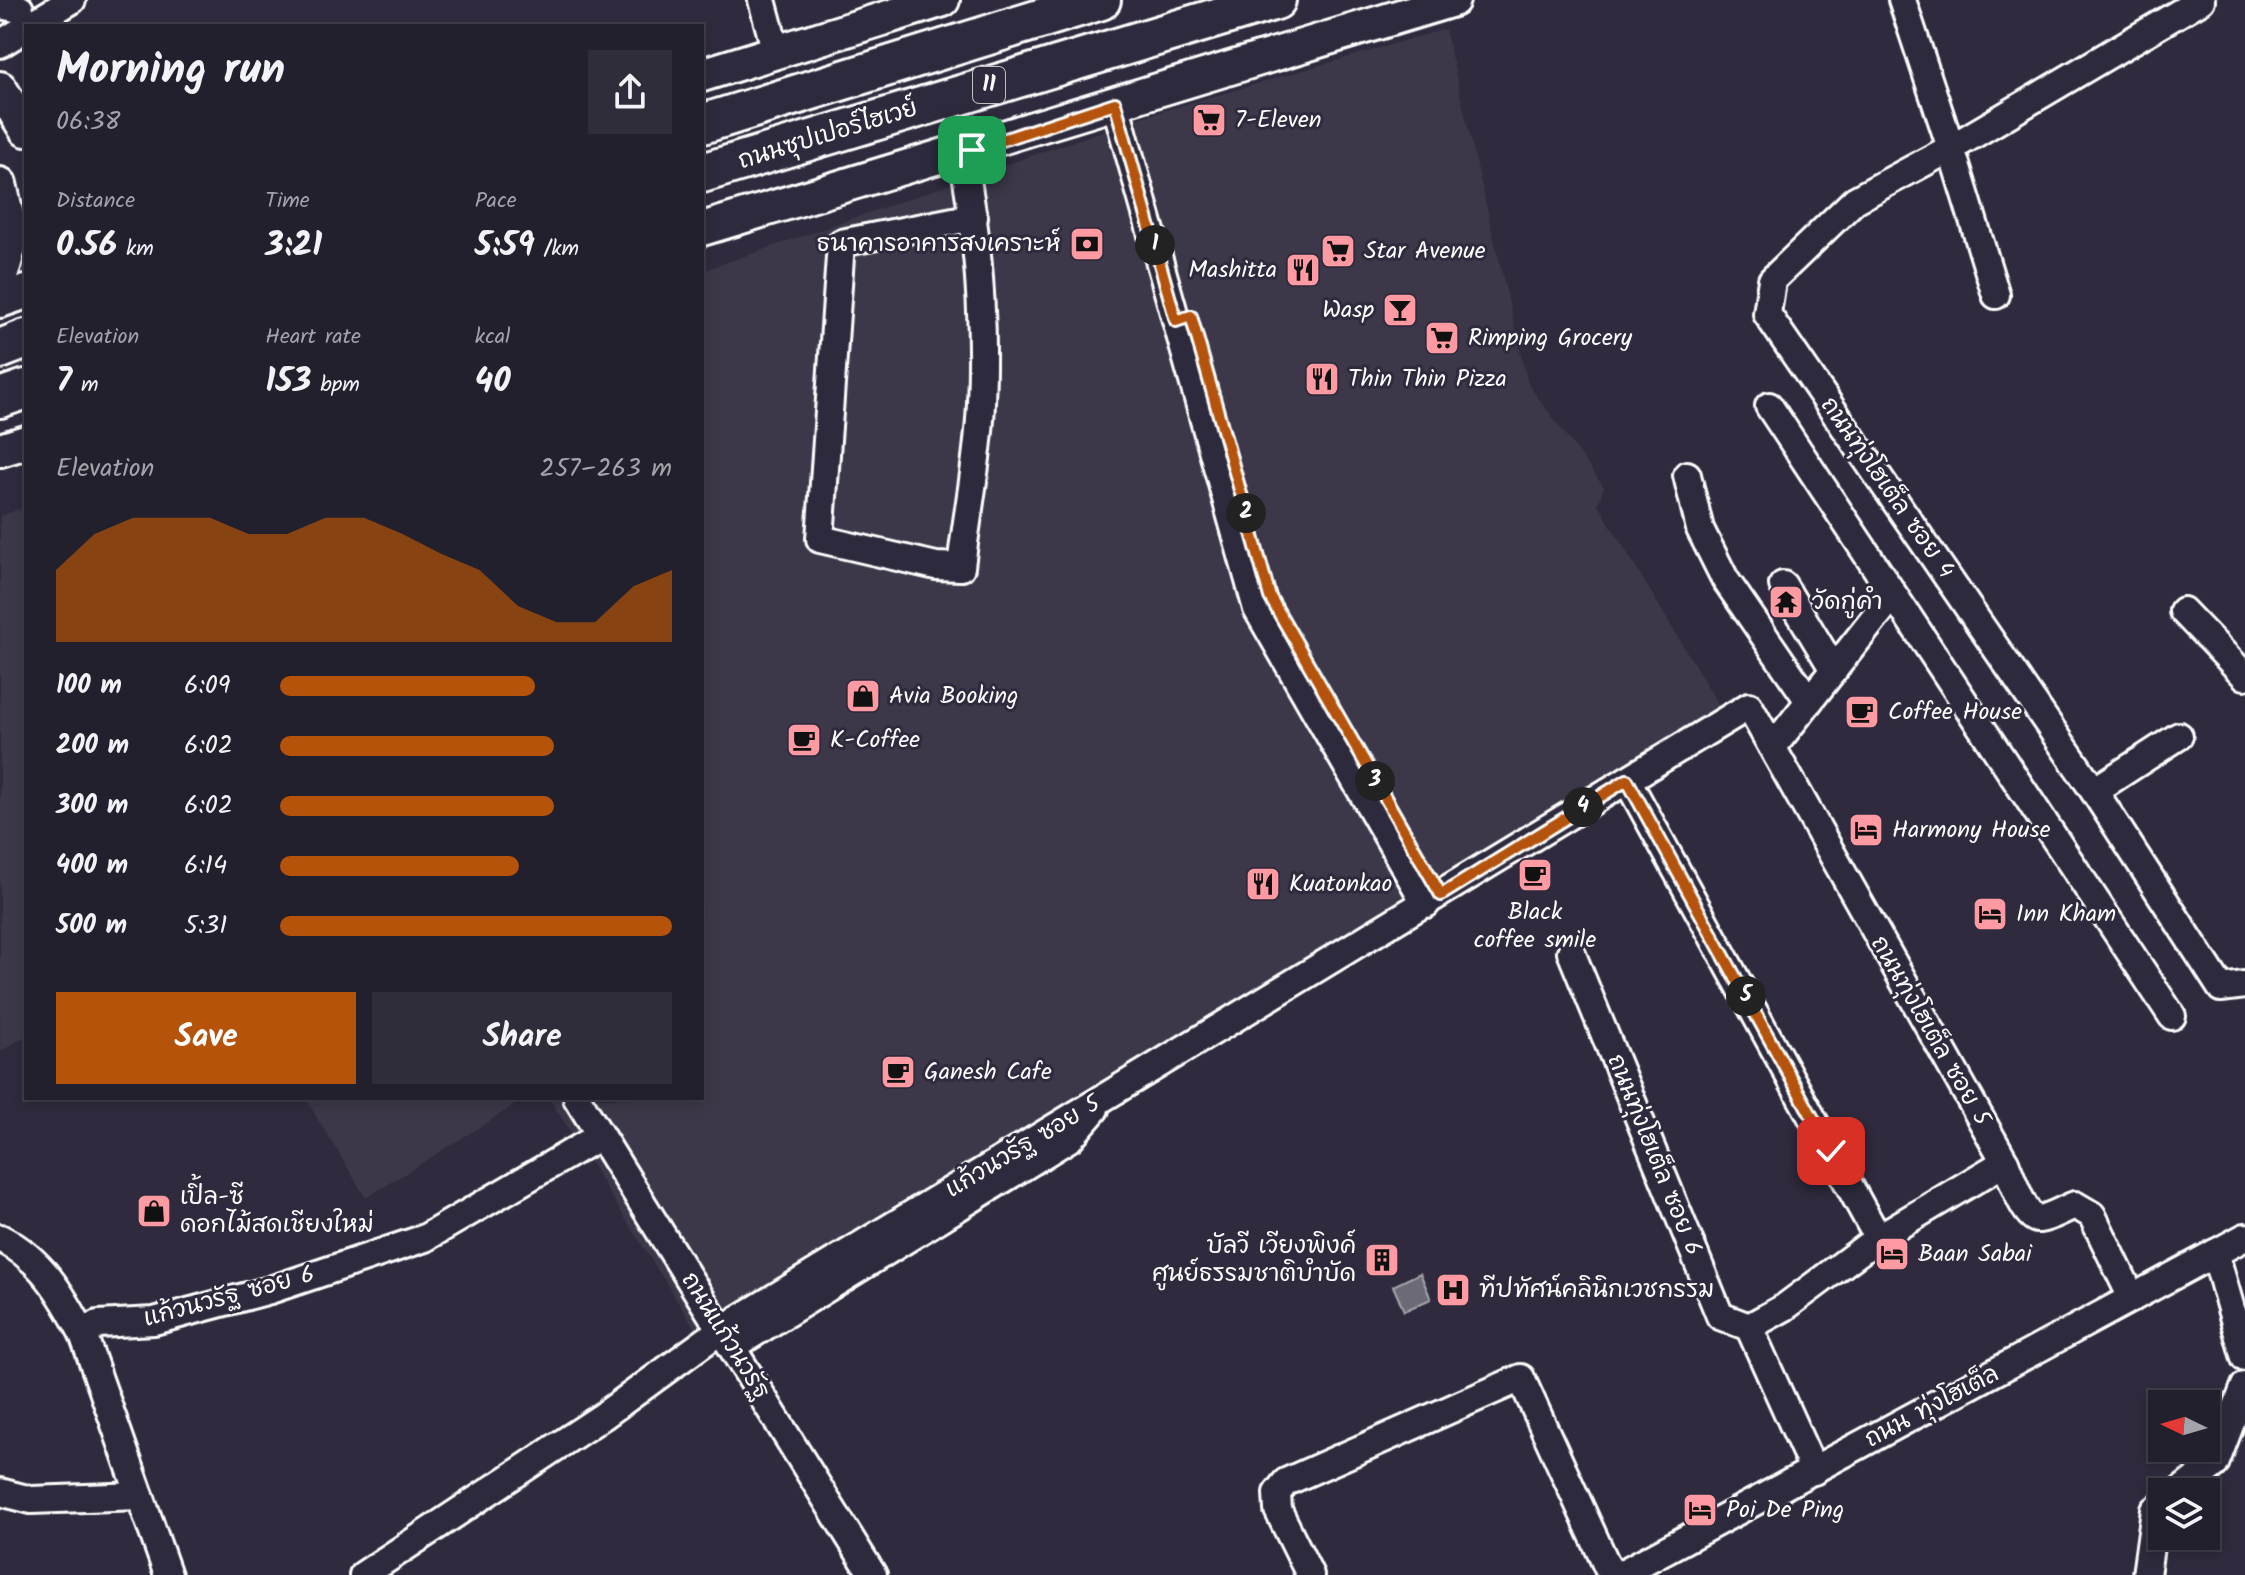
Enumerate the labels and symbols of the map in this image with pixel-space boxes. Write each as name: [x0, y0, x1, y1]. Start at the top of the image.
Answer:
road number: 11: [973, 67, 1005, 103]
street label: ถนนซุปเปอร์ไฮเวย์: [733, 89, 923, 181]
supermarket icon: 7-Eleven: [1190, 101, 1228, 139]
place label: 7-Eleven: [1235, 101, 1322, 140]
pin: [938, 116, 1006, 184]
place label: ธนาคารอาคารสงเคราะห์: [817, 225, 1061, 264]
bank icon: ธนาคารอาคารสงเคราะห์: [1068, 225, 1106, 263]
pin: 1: [1135, 225, 1175, 265]
supermarket icon: Star Avenue: [1319, 232, 1357, 270]
place label: Star Avenue: [1364, 232, 1486, 271]
place label: Mashitta: [1188, 251, 1277, 290]
restaurant icon: Mashitta: [1284, 251, 1322, 289]
place label: Wasp: [1322, 291, 1375, 330]
bar icon: Wasp: [1381, 291, 1419, 329]
supermarket icon: Rimping Grocery: [1423, 319, 1461, 357]
place label: Rimping Grocery: [1468, 319, 1633, 358]
restaurant icon: Thin Thin Pizza: [1303, 360, 1341, 398]
place label: Thin Thin Pizza: [1348, 360, 1507, 399]
street label: ถนนทุ่งโฮเต็ล ซอย 4: [1809, 389, 1965, 587]
pin: 2: [1226, 493, 1266, 533]
temple icon: วัดกู่คำ: [1767, 583, 1805, 621]
place label: วัดกู่คำ: [1812, 583, 1883, 622]
shop icon: Avia Booking: [844, 677, 882, 715]
place label: Avia Booking: [889, 677, 1019, 716]
cafe icon: Coffee House: [1843, 693, 1881, 731]
place label: Coffee House: [1888, 693, 2022, 732]
cafe icon: K-Coffee: [785, 721, 823, 759]
place label: K-Coffee: [830, 721, 920, 760]
pin: 3: [1355, 761, 1395, 801]
pin: 4: [1563, 787, 1603, 827]
hotel icon: Harmony House: [1847, 811, 1885, 849]
place label: Harmony House: [1892, 811, 2051, 850]
cafe icon: Black coffee smile: [1516, 856, 1554, 894]
restaurant icon: Kuatonkao: [1244, 865, 1282, 903]
place label: Kuatonkao: [1289, 865, 1392, 904]
place label: Black coffee smile: [1474, 893, 1596, 960]
hotel icon: Inn Kham: [1971, 895, 2009, 933]
place label: Inn Kham: [2016, 895, 2116, 934]
street label: ถนนทุ่งโฮเต็ล ซอย 5: [1860, 928, 2001, 1135]
pin: 5: [1726, 976, 1766, 1016]
street label: ถนนทุ่งโฮเต็ล ซอย 6: [1596, 1048, 1712, 1262]
cafe icon: Ganesh Cafe: [879, 1053, 917, 1091]
place label: Ganesh Cafe: [924, 1053, 1052, 1092]
street label: แก้วนวรัฐ ซอย 5: [938, 1084, 1110, 1209]
pin: [1797, 1117, 1865, 1185]
place label: เปิ้ล-ซี ดอกไม้สดเชียงใหม่: [180, 1173, 374, 1245]
shop icon: เปิ้ล-ซี ดอกไม้สดเชียงใหม่: [135, 1192, 173, 1230]
place label: บัลวี เวียงพิงค์ ศูนย์ธรรมชาติบำบัด: [1152, 1227, 1356, 1294]
hotel icon: Baan Sabai: [1873, 1235, 1911, 1273]
place label: Baan Sabai: [1918, 1235, 2033, 1274]
building icon: บัลวี เวียงพิงค์ ศูนย์ธรรมชาติบำบัด: [1363, 1241, 1401, 1279]
street label: แก้วนวรัฐ ซอย 6: [139, 1255, 319, 1339]
street label: ถนนแก้วนวรัฐ: [670, 1265, 780, 1407]
hospital icon: ทีปทัศน์คลินิกเวชกรรม: [1434, 1271, 1472, 1309]
place label: ทีปทัศน์คลินิกเวชกรรม: [1479, 1271, 1714, 1310]
street label: ถนน ทุ่งโฮเต็ล: [1858, 1355, 2006, 1459]
north arrow: [2148, 1390, 2220, 1462]
hotel icon: Poi De Ping: [1681, 1491, 1719, 1529]
place label: Poi De Ping: [1726, 1491, 1844, 1530]

